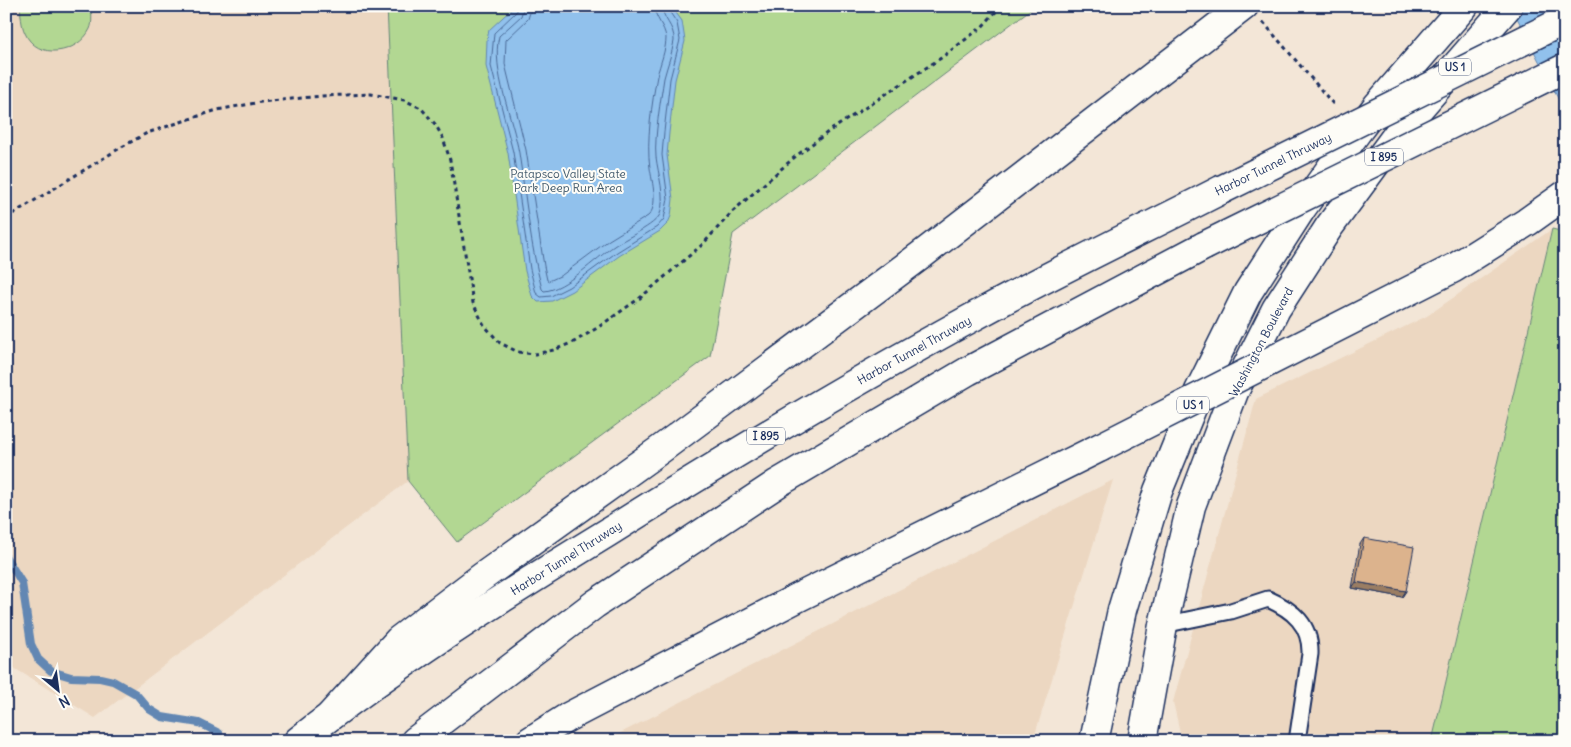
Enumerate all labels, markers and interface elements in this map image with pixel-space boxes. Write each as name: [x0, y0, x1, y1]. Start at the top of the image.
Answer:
road number: US 1: [1439, 58, 1471, 76]
street label: Harbor Tunnel Thruway: [1212, 129, 1334, 199]
road number: I 895: [1365, 148, 1403, 166]
park label: Patapsco Valley State Park Deep Run Area: [510, 166, 626, 195]
street label: Washington Boulevard: [1226, 285, 1296, 399]
street label: Harbor Tunnel Thruway: [854, 312, 974, 388]
road number: US 1: [1177, 396, 1209, 414]
road number: I 895: [747, 428, 785, 444]
street label: Harbor Tunnel Thruway: [508, 518, 624, 598]
north arrow: [32, 664, 82, 714]
text: N: [56, 691, 73, 712]

